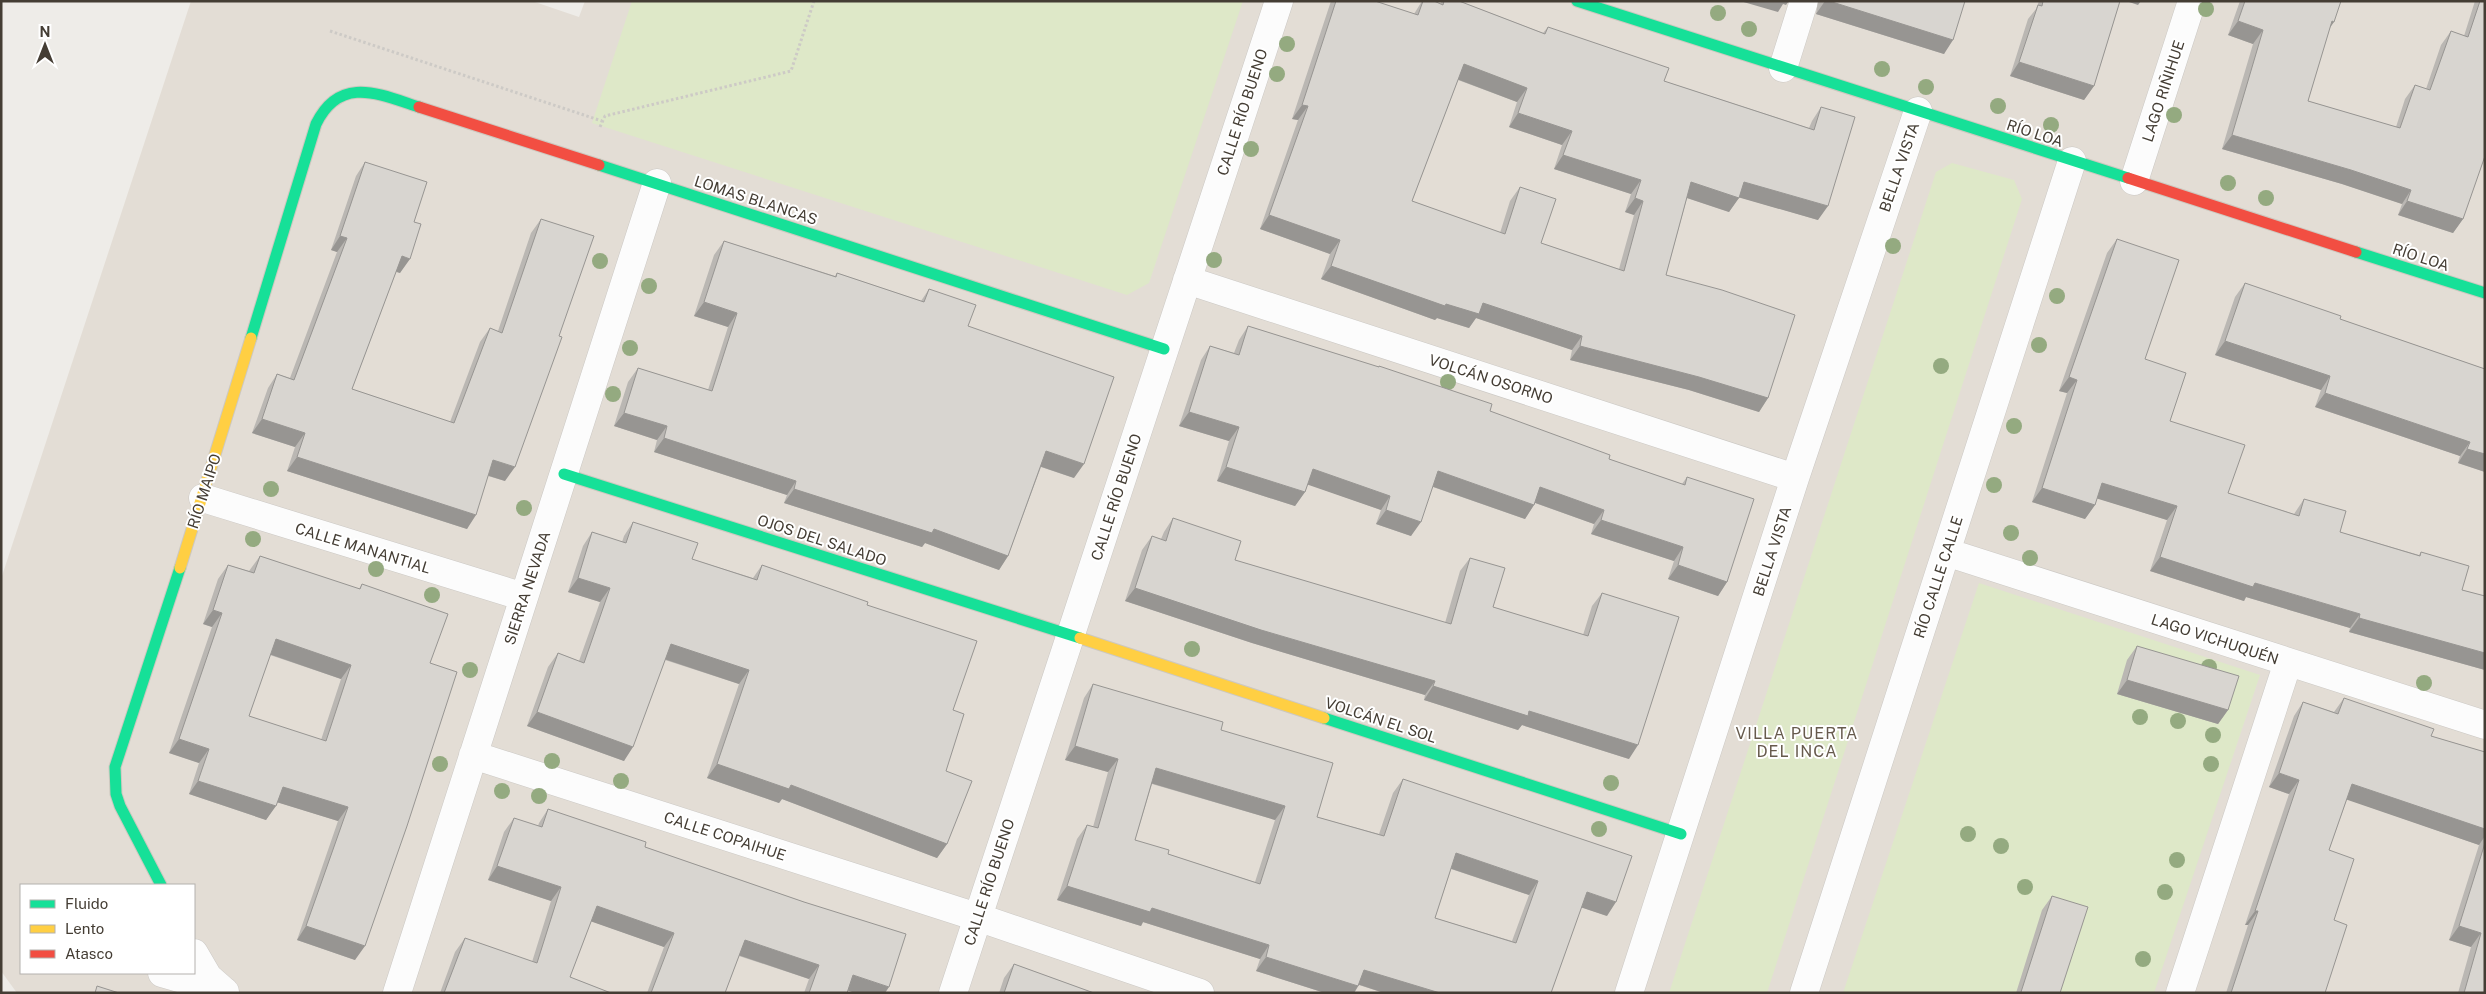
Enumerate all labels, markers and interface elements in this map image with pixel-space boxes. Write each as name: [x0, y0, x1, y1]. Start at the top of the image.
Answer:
north arrow: [20, 20, 70, 70]
text: N: [40, 24, 50, 40]
street label: LAGO RIÑIHUE: [2139, 38, 2187, 144]
street label: CALLE RÍO BUENO: [1213, 46, 1271, 178]
street label: RÍO LOA: [2005, 116, 2066, 150]
street label: BELLA VISTA: [1876, 120, 1922, 214]
street label: LOMAS BLANCAS: [692, 172, 820, 228]
street label: RÍO LOA: [2391, 240, 2452, 274]
street label: VOLCÁN OSORNO: [1427, 351, 1555, 407]
street label: CALLE RÍO BUENO: [1087, 431, 1145, 563]
street label: RÍO MAIPO: [184, 451, 224, 531]
street label: BELLA VISTA: [1749, 504, 1795, 598]
street label: OJOS DEL SALADO: [755, 511, 889, 569]
street label: RÍO CALLE CALLE: [1910, 514, 1966, 640]
street label: CALLE MANANTIAL: [293, 519, 433, 577]
street label: SIERRA NEVADA: [501, 529, 554, 647]
street label: LAGO VICHUQUÉN: [2149, 610, 2281, 668]
street label: VOLCÁN EL SOL: [1323, 694, 1439, 746]
district label: VILLA PUERTA DEL INCA: [1736, 724, 1858, 761]
street label: CALLE COPAIHUE: [662, 808, 788, 864]
street label: CALLE RÍO BUENO: [960, 816, 1018, 948]
legend: [20, 884, 195, 974]
text: Fluido: [65, 895, 108, 912]
text: Lento: [65, 920, 104, 937]
text: Atasco: [65, 945, 113, 962]

